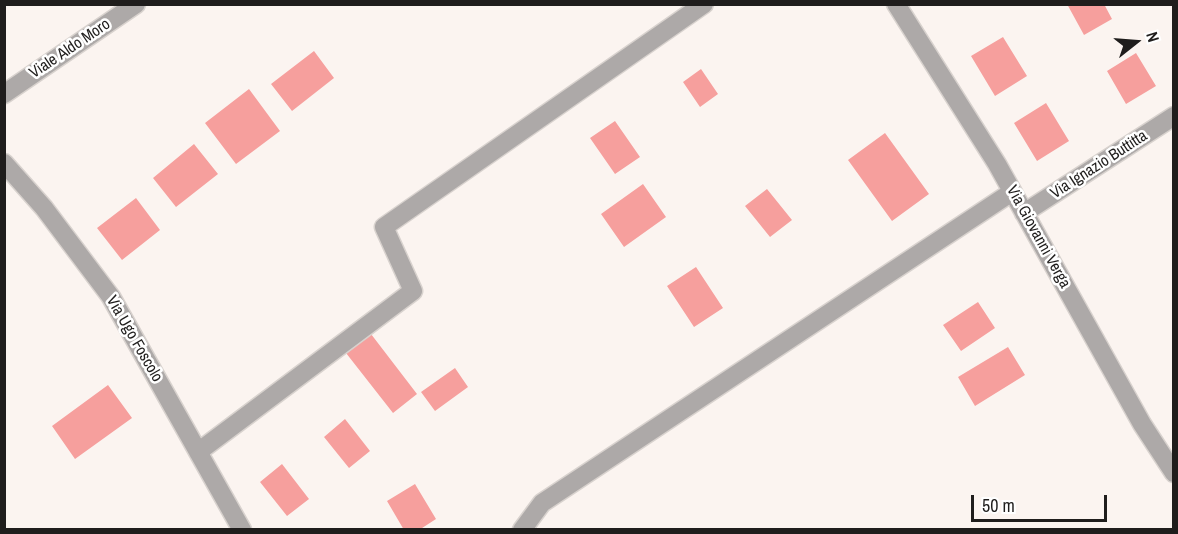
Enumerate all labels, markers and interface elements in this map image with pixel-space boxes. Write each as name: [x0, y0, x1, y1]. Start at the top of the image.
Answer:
north arrow: [1106, 12, 1166, 72]
street label: Viale Aldo Moro: [26, 15, 114, 83]
text: N: [1141, 29, 1165, 44]
street label: Via Ignazio Buttitta: [1047, 127, 1151, 203]
street label: Via Giovanni Verga: [1002, 182, 1074, 292]
street label: Via Ugo Foscolo: [102, 293, 166, 385]
scale bar: [974, 483, 1110, 521]
text: 50 m: [982, 493, 1015, 518]

